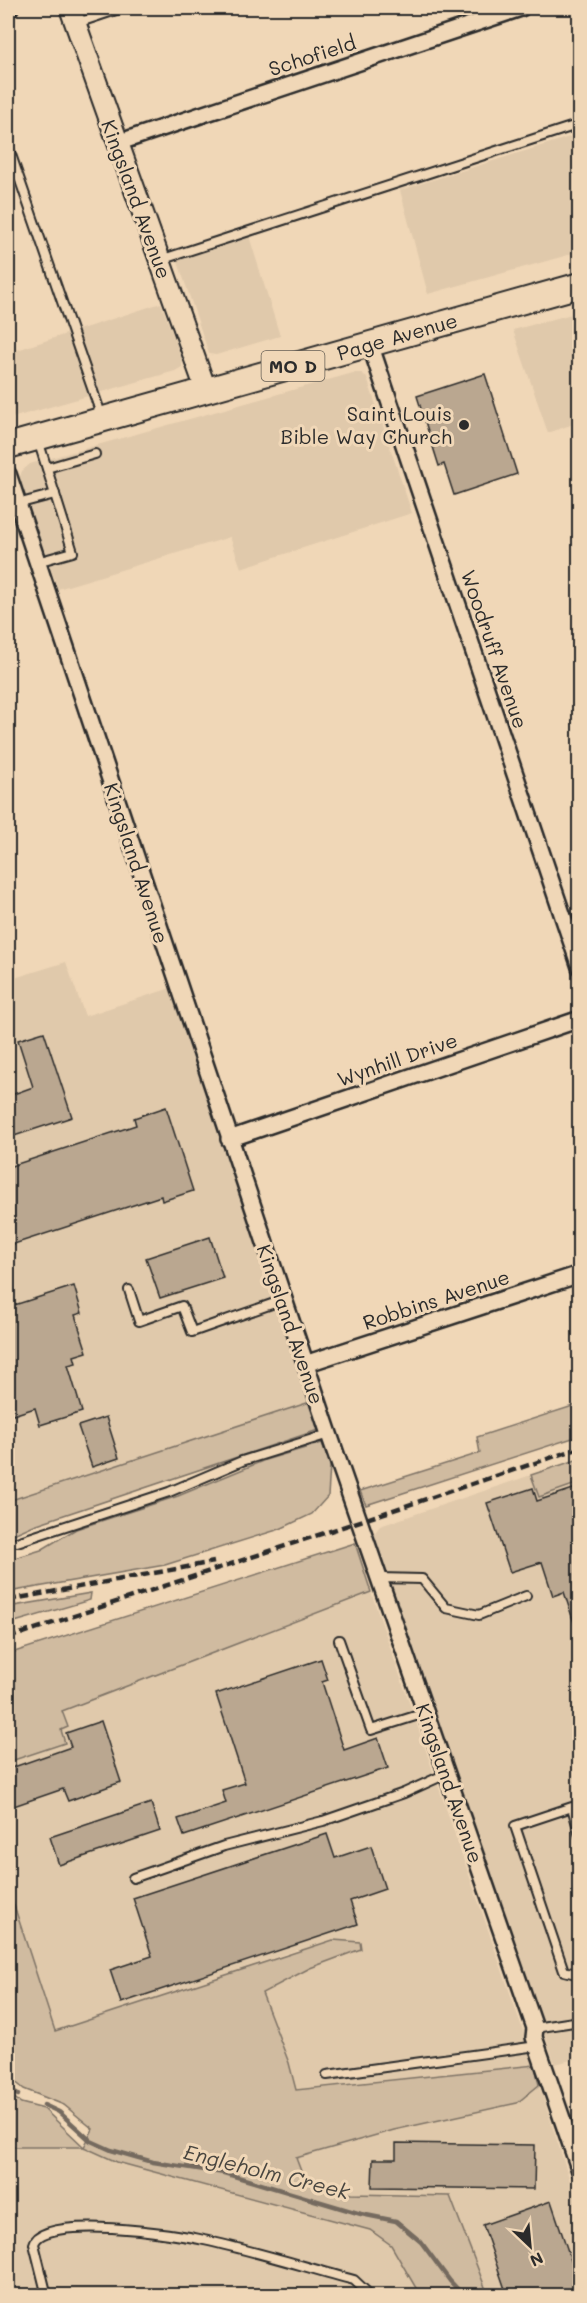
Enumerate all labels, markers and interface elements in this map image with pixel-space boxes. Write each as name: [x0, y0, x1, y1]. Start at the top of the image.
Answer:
street label: Schofield: [265, 29, 359, 81]
street label: Kingsland Avenue: [96, 116, 178, 282]
street label: Page Avenue: [334, 306, 460, 366]
road number: MO D: [262, 351, 324, 381]
place label: Saint Louis Bible Way Church: [280, 400, 452, 449]
marker: Saint Louis Bible Way Church: [457, 418, 471, 432]
street label: Woodruff Avenue: [456, 566, 534, 732]
street label: Kingsland Avenue: [99, 779, 175, 947]
street label: Wynhill Drive: [333, 1026, 461, 1092]
street label: Kingsland Avenue: [251, 1241, 331, 1407]
street label: Robbins Avenue: [359, 1263, 513, 1335]
street label: Kingsland Avenue: [410, 1700, 490, 1866]
water label: Engleholm Creek: [181, 2137, 353, 2205]
north arrow: [500, 2216, 560, 2276]
text: N: [527, 2248, 547, 2272]

